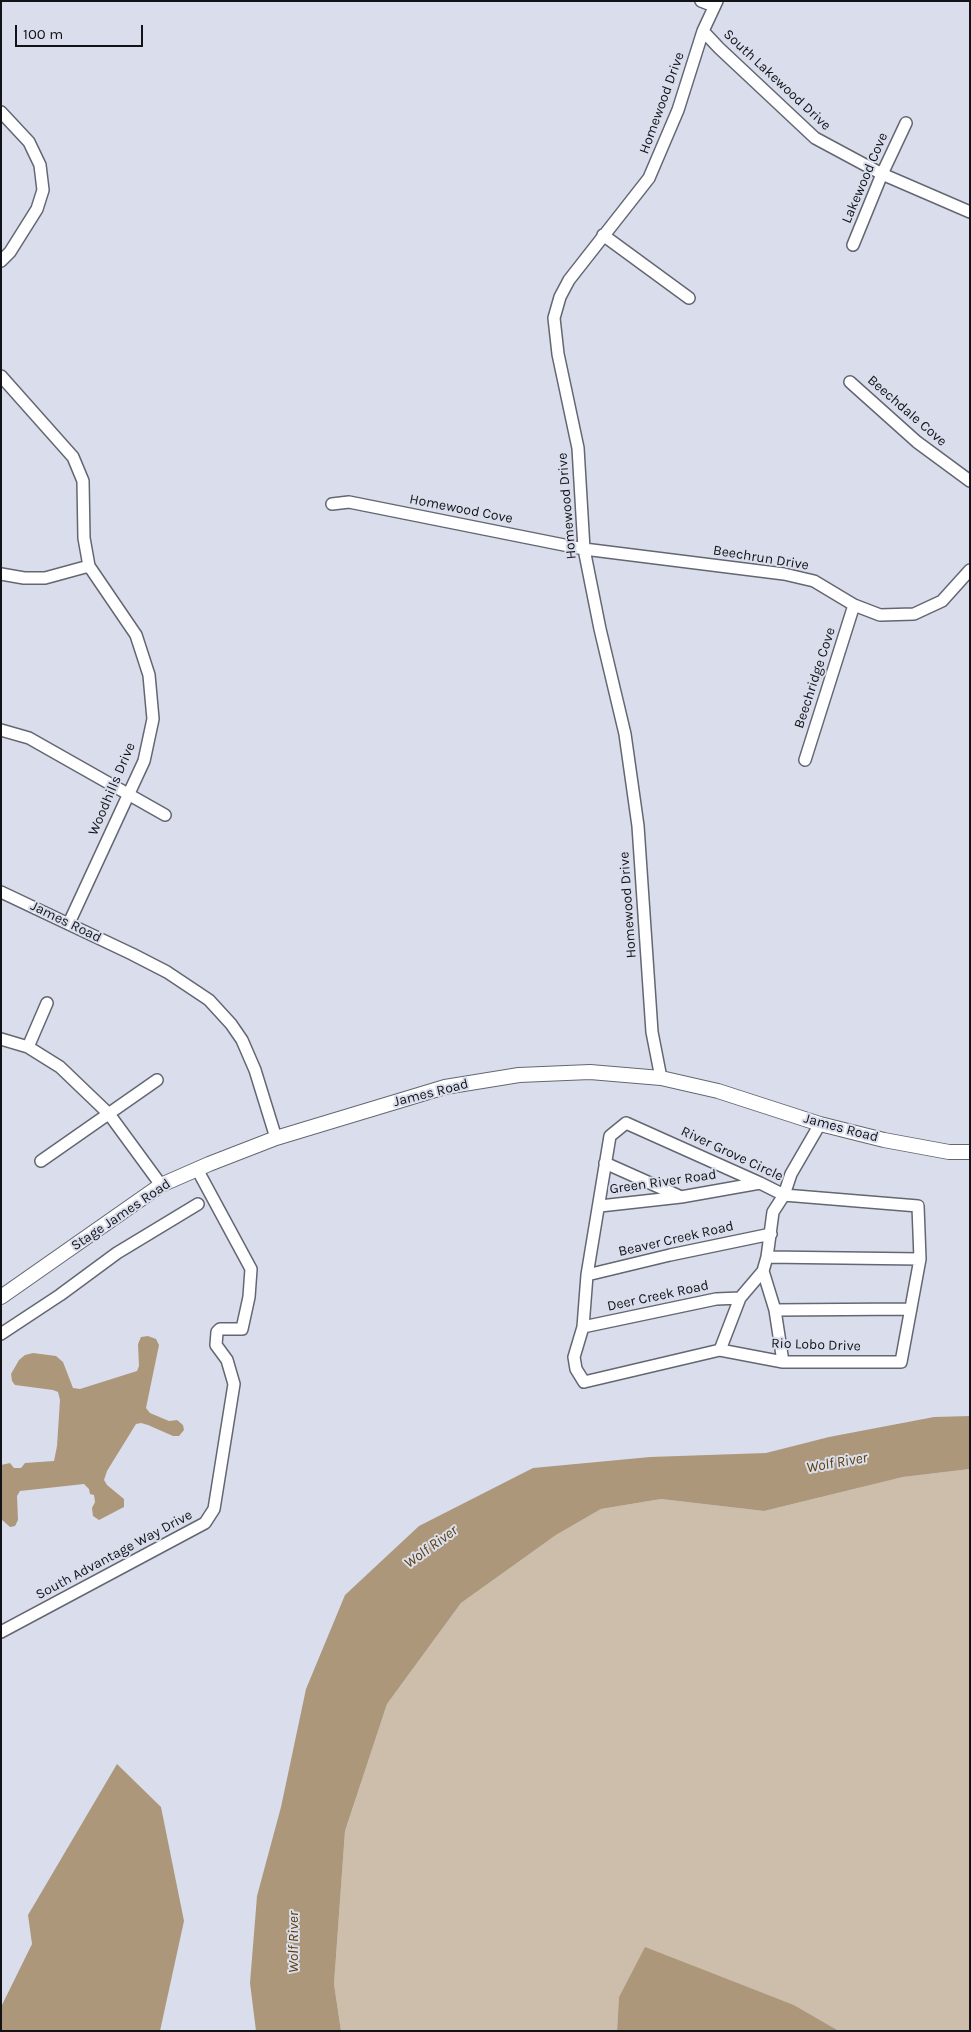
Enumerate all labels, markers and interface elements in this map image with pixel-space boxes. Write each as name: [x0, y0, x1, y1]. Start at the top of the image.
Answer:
scale bar: [18, 15, 145, 47]
text: 100 m: [23, 25, 63, 43]
street label: South Lakewood Drive: [720, 26, 834, 134]
street label: Homewood Drive: [636, 50, 688, 156]
street label: Lakewood Cove: [838, 130, 892, 226]
street label: Beechdale Cove: [864, 372, 950, 450]
street label: Homewood Drive: [554, 452, 580, 560]
street label: Homewood Cove: [408, 491, 514, 527]
street label: Beechrun Drive: [712, 542, 810, 574]
street label: Beechridge Cove: [791, 625, 839, 731]
street label: Woodhills Drive: [85, 740, 139, 838]
street label: Homewood Drive: [616, 851, 640, 959]
street label: James Road: [28, 898, 104, 946]
street label: James Road: [392, 1076, 470, 1110]
street label: James Road: [802, 1110, 880, 1146]
street label: River Grove Circle: [678, 1123, 786, 1185]
street label: Green River Road: [608, 1166, 718, 1198]
street label: Stage James Road: [68, 1175, 174, 1255]
street label: Beaver Creek Road: [617, 1218, 735, 1260]
street label: Deer Creek Road: [606, 1277, 710, 1315]
street label: Rio Lobo Drive: [771, 1335, 861, 1355]
water label: Wolf River: [805, 1449, 869, 1477]
street label: South Advantage Way Drive: [33, 1507, 195, 1603]
water label: Wolf River: [401, 1522, 461, 1572]
water label: Wolf River: [285, 1911, 303, 1973]

